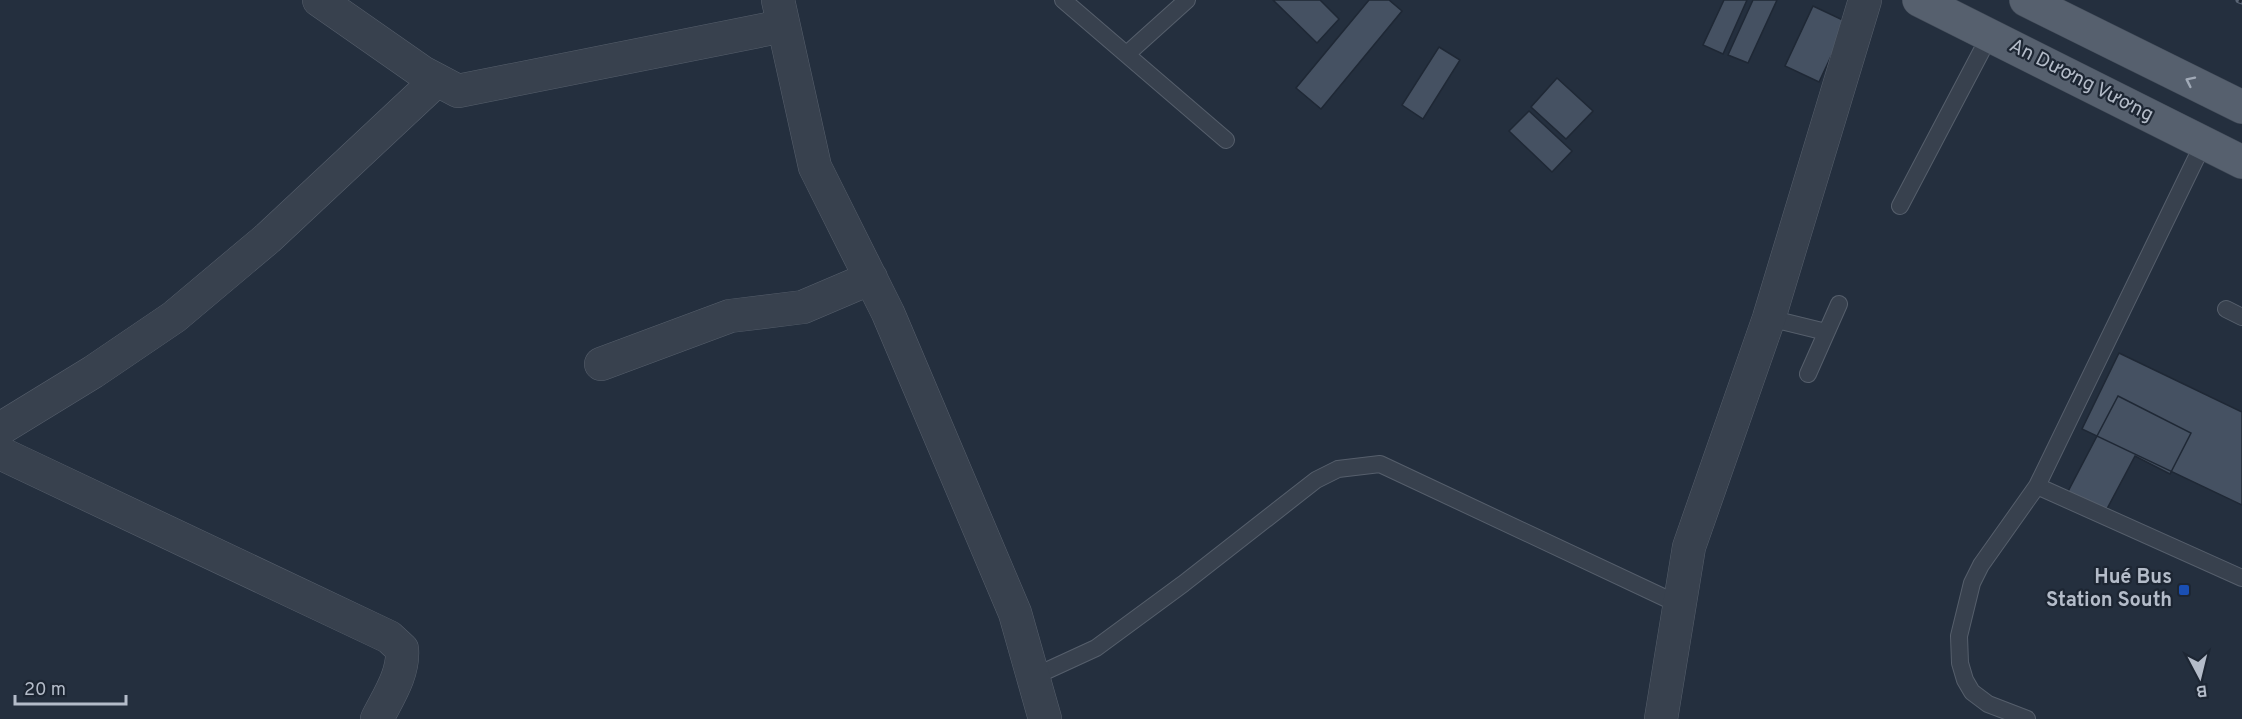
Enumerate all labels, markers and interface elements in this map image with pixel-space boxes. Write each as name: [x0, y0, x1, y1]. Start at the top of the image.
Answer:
street label: An Dương Vương: [2004, 33, 2158, 129]
one-way arrow: [2185, 76, 2196, 88]
place label: Hué Bus Station South: [2046, 565, 2172, 614]
marker: Hué Bus Station South: [2177, 583, 2191, 597]
north arrow: [2170, 647, 2230, 707]
scale bar: [15, 668, 126, 706]
text: 20 m: [24, 679, 66, 702]
text: B: [2195, 679, 2208, 701]

